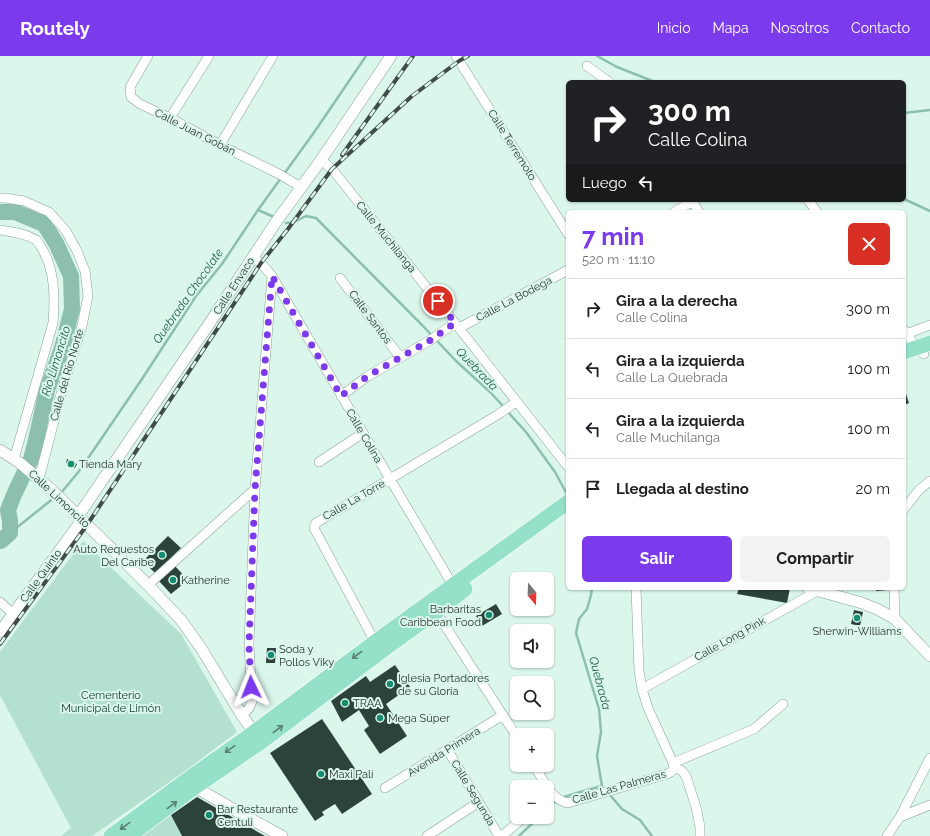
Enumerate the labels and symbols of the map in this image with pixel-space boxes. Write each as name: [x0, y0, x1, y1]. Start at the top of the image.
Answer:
street label: Calle Juan Gobán: [152, 106, 238, 158]
street label: Calle Terremoto: [485, 107, 539, 183]
street label: Calle Muchilanga: [353, 199, 419, 275]
water label: Quebrada Chocolate: [150, 245, 226, 346]
street label: Calle Envaco: [211, 254, 258, 317]
street label: Calle La Bodega: [474, 274, 554, 324]
pin: [421, 284, 455, 318]
street label: Calle Santos: [346, 288, 394, 346]
water label: Río Limoncito: [39, 324, 73, 398]
street label: Calle del Río Norte: [48, 327, 87, 423]
water label: Quebrada: [453, 345, 501, 393]
street label: Calle Colina: [343, 406, 385, 466]
place label: Tienda Mary: [79, 458, 142, 471]
marker: Tienda Mary: [66, 459, 76, 469]
street label: Calle Limoncito: [26, 467, 93, 531]
street label: Calle La Torre: [321, 477, 388, 523]
place label: Auto Requestos Del Caribe: [73, 543, 155, 569]
street label: Calle Quinto: [17, 547, 65, 605]
marker: Auto Requestos Del Caribe: [157, 550, 167, 560]
north arrow: [510, 572, 554, 616]
place label: Katherine: [181, 574, 230, 587]
marker: Katherine: [168, 575, 178, 585]
place label: Barbaritas Caribbean Food: [400, 603, 481, 629]
marker: Barbaritas Caribbean Food: [484, 610, 494, 620]
marker: Sherwin-Williams: [852, 613, 862, 623]
street label: Calle Long Pink: [692, 614, 768, 664]
place label: Sherwin-Williams: [812, 625, 902, 638]
place label: Soda y Pollos Viky: [279, 643, 334, 669]
marker: Soda y Pollos Viky: [266, 650, 276, 660]
one-way arrow: [352, 651, 363, 659]
water label: Quebrada: [586, 655, 614, 711]
position arrow: [230, 666, 272, 708]
place label: Iglesia Portadores de su Gloria: [398, 672, 489, 698]
marker: Iglesia Portadores de su Gloria: [385, 679, 395, 689]
park label: Cementerio Municipal de Limón: [61, 689, 161, 715]
place label: TRAA: [353, 697, 382, 710]
marker: TRAA: [340, 698, 350, 708]
place label: Mega Súper: [388, 712, 450, 725]
marker: Mega Súper: [375, 713, 385, 723]
street label: Avenida Primera: [405, 724, 483, 780]
one-way arrow: [272, 725, 283, 734]
one-way arrow: [225, 745, 236, 753]
street label: Calle Segunda: [448, 758, 498, 828]
street label: Calle Las Palmeras: [571, 767, 667, 807]
place label: Maxi Palí: [329, 768, 374, 781]
marker: Maxi Palí: [316, 769, 326, 779]
one-way arrow: [166, 800, 177, 809]
place label: Bar Restaurante Centuli: [217, 803, 298, 829]
marker: Bar Restaurante Centuli: [204, 810, 214, 820]
one-way arrow: [120, 821, 131, 830]

